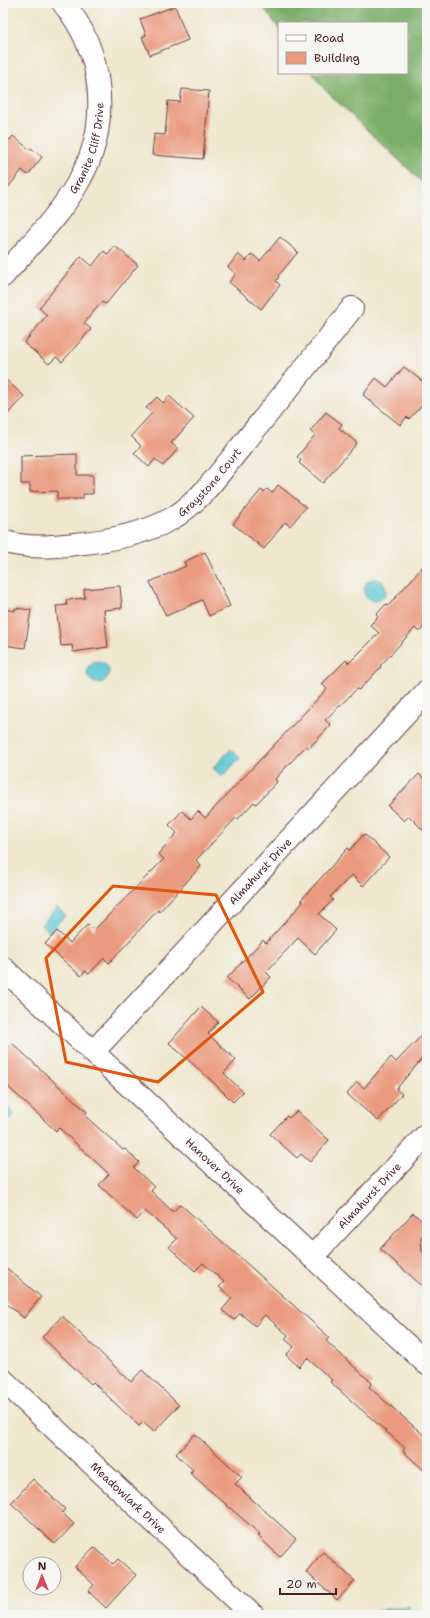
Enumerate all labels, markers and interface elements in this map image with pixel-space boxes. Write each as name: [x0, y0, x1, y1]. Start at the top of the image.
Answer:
legend: [278, 22, 408, 74]
text: Road: [314, 30, 345, 46]
text: Building: [314, 50, 360, 66]
street label: Granite Cliff Drive: [66, 102, 107, 197]
street label: Graystone Court: [175, 445, 245, 520]
street label: Almahurst Drive: [225, 835, 295, 908]
street label: Hanover Drive: [182, 1135, 248, 1197]
street label: Almahurst Drive: [334, 1159, 404, 1232]
street label: Meadowlark Drive: [87, 1459, 169, 1537]
north arrow: [22, 1556, 62, 1596]
text: N: [38, 1559, 47, 1574]
scale bar: [280, 1570, 336, 1596]
text: 20 m: [286, 1576, 317, 1592]

